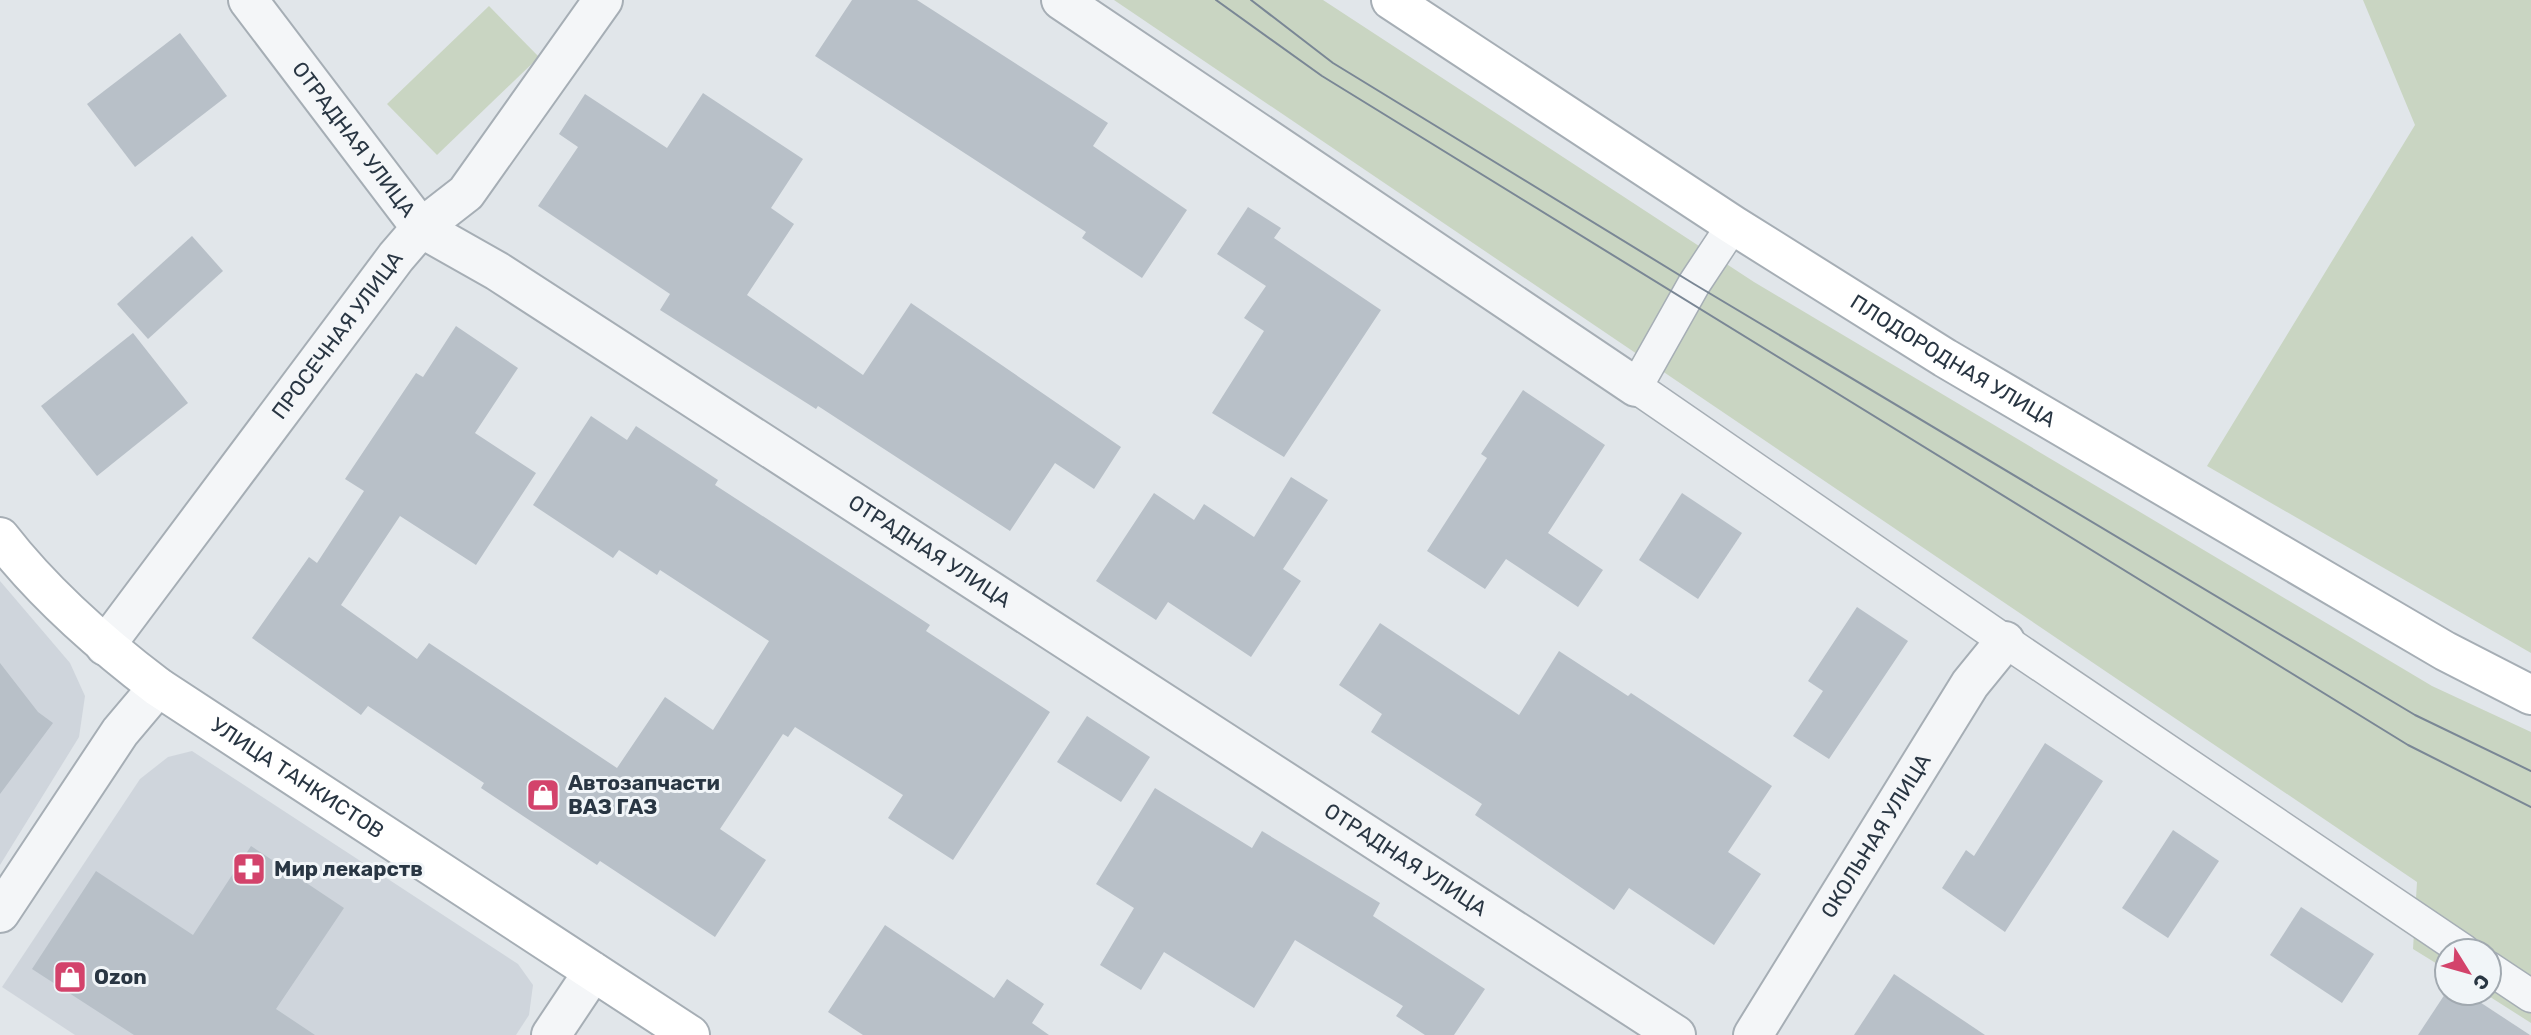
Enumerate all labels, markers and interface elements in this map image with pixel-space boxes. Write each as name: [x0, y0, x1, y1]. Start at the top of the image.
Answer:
street label: ОТРАДНАЯ УЛИЦА: [287, 56, 421, 222]
street label: ПРОСЕЧНАЯ УЛИЦА: [266, 246, 408, 424]
street label: ПЛОДОРОДНАЯ УЛИЦА: [1846, 289, 2060, 432]
street label: ОТРАДНАЯ УЛИЦА: [844, 489, 1016, 613]
street label: УЛИЦА ТАНКИСТОВ: [206, 712, 389, 843]
street label: ОКОЛЬНАЯ УЛИЦА: [1816, 749, 1936, 922]
place label: Автозапчасти ВАЗ ГАЗ: [568, 770, 720, 819]
shop icon: Автозапчасти ВАЗ ГАЗ: [524, 776, 562, 814]
street label: ОТРАДНАЯ УЛИЦА: [1320, 797, 1492, 921]
pharmacy icon: Мир лекарств: [230, 850, 268, 888]
place label: Мир лекарств: [274, 856, 423, 881]
north arrow: [2433, 937, 2503, 1007]
shop icon: Ozon: [51, 958, 89, 996]
place label: Ozon: [94, 964, 147, 989]
text: С: [2468, 970, 2494, 994]

